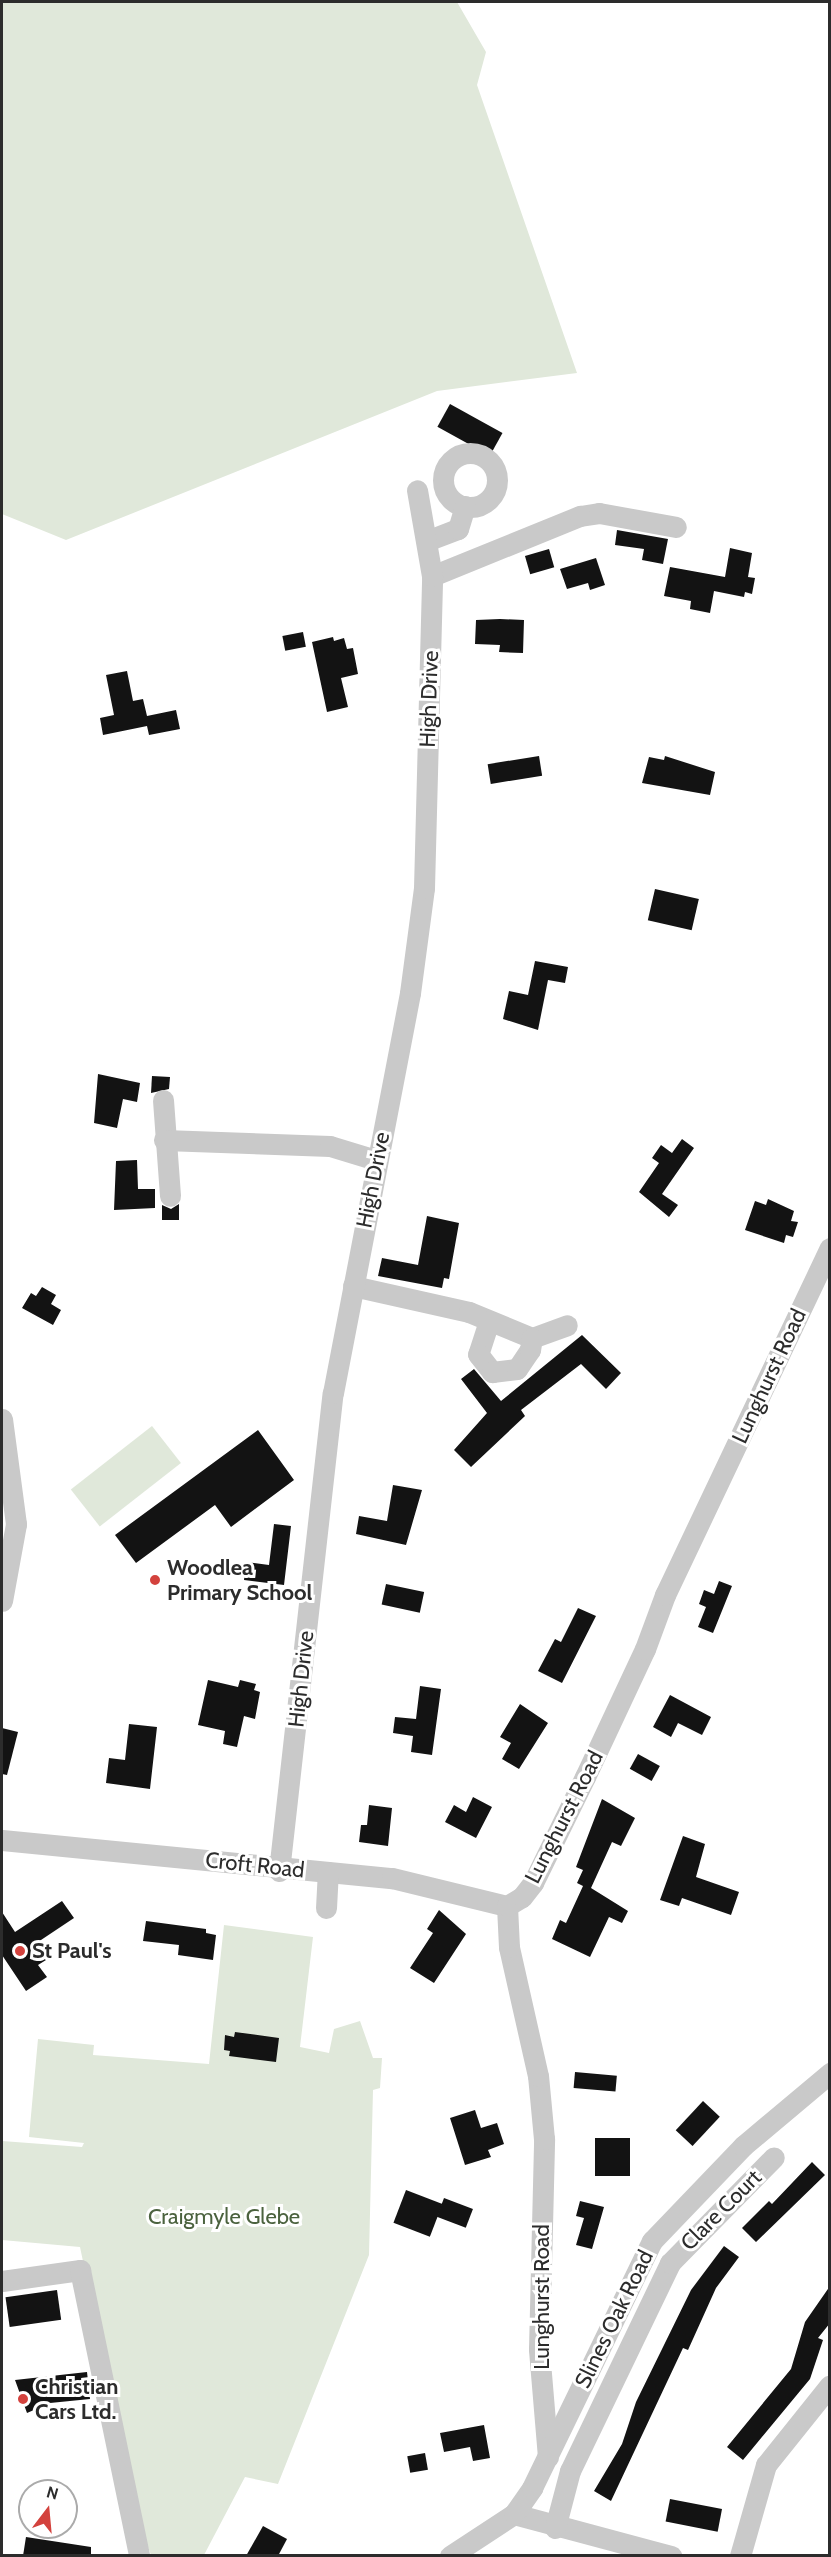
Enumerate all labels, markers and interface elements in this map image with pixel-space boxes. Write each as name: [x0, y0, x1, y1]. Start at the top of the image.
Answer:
street label: High Drive: [414, 650, 444, 748]
street label: High Drive: [351, 1130, 395, 1230]
street label: Lunghurst Road: [726, 1305, 812, 1447]
place label: Woodlea Primary School: [167, 1554, 312, 1606]
marker: Woodlea Primary School: [148, 1573, 162, 1587]
street label: High Drive: [283, 1629, 319, 1729]
street label: Lunghurst Road: [519, 1746, 609, 1888]
street label: Croft Road: [204, 1847, 306, 1883]
place label: St Paul's: [32, 1938, 112, 1964]
marker: St Paul's: [13, 1944, 27, 1958]
street label: Clare Court: [675, 2164, 767, 2256]
park label: Craigmyle Glebe: [148, 2204, 300, 2230]
street label: Lunghurst Road: [529, 2224, 555, 2370]
street label: Slines Oak Road: [569, 2246, 659, 2392]
place label: Christian Cars Ltd.: [35, 2373, 118, 2424]
marker: Christian Cars Ltd.: [16, 2392, 30, 2406]
north arrow: [18, 2479, 78, 2539]
text: N: [44, 2482, 61, 2504]

